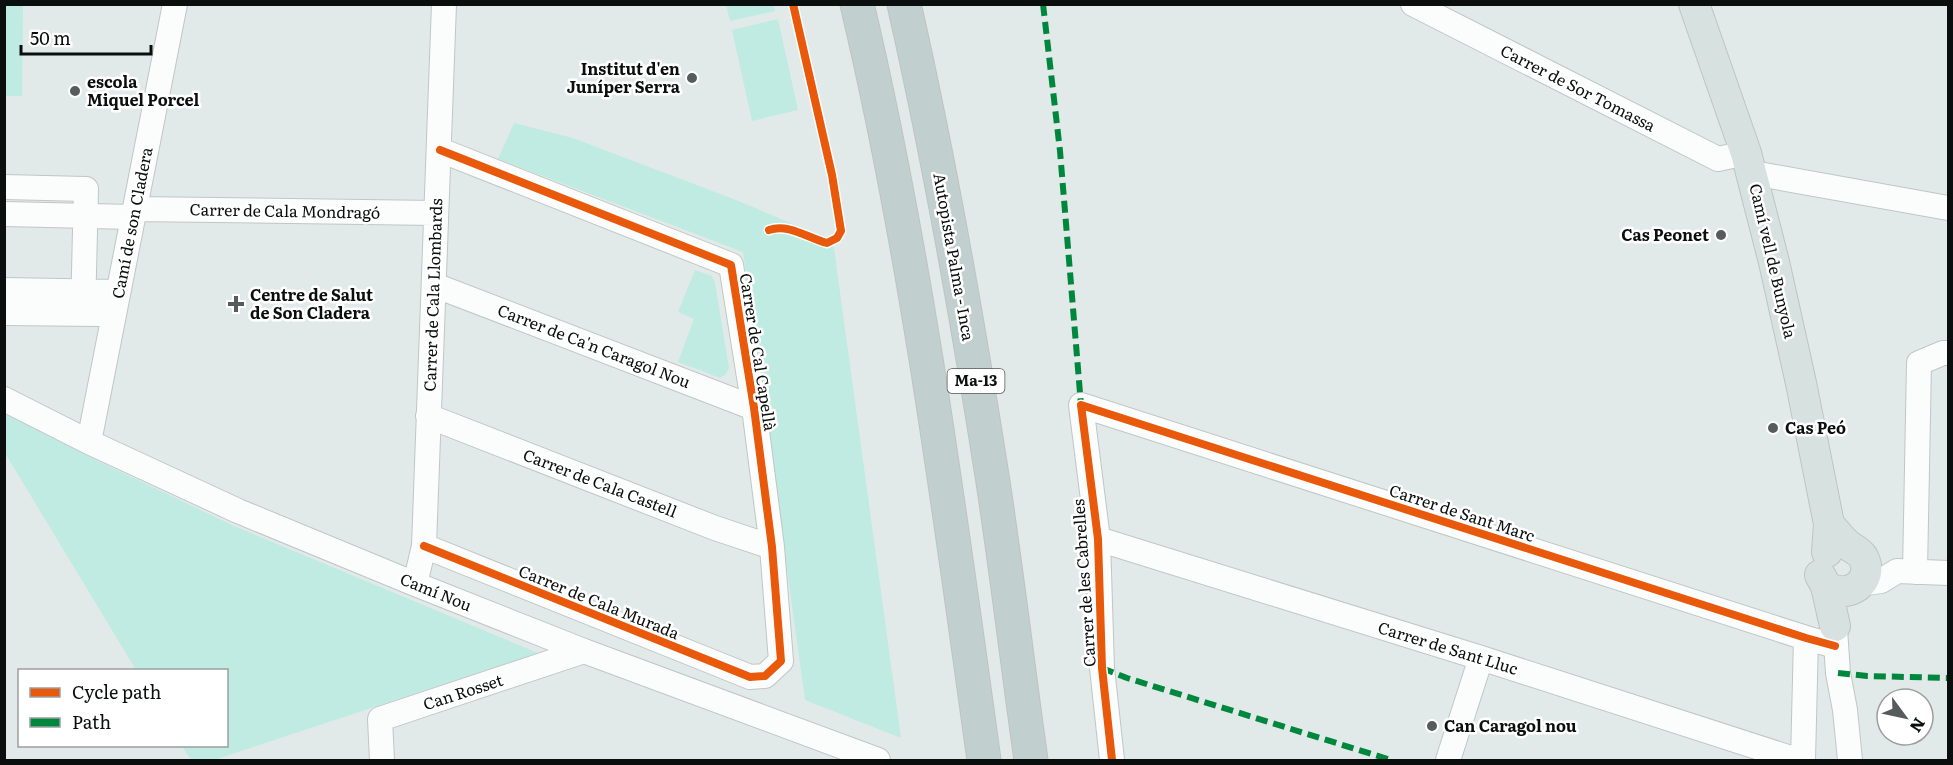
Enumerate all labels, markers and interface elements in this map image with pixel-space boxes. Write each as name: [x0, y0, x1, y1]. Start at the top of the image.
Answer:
scale bar: [21, 18, 152, 56]
text: 50 m: [30, 24, 71, 51]
street label: Carrer de Sor Tomassa: [1497, 38, 1660, 137]
place label: Institut d'en Juníper Serra: [567, 56, 681, 98]
place label: escola Miquel Porcel: [87, 69, 200, 111]
marker: Institut d'en Juníper Serra: [685, 71, 699, 85]
marker: escola Miquel Porcel: [68, 84, 82, 98]
street label: Camí de son Cladera: [105, 145, 158, 301]
street label: Autopista Palma - Inca: [928, 171, 982, 343]
street label: Camí vell de Bunyola: [1745, 181, 1804, 341]
street label: Carrer de Cala Mondragó: [189, 196, 381, 224]
street label: Carrer de Cala Llombards: [417, 198, 447, 392]
place label: Cas Peonet: [1621, 222, 1709, 246]
marker: Cas Peonet: [1714, 228, 1728, 242]
street label: Carrer de Cal Capellà: [735, 271, 783, 433]
place label: Centre de Salut de Son Cladera: [250, 282, 373, 324]
marker: Centre de Salut de Son Cladera: [227, 295, 245, 313]
street label: Carrer de Ca'n Caragol Nou: [494, 297, 694, 393]
road number: Ma-13: [948, 369, 1004, 393]
place label: Cas Peó: [1785, 415, 1846, 439]
marker: Cas Peó: [1766, 421, 1780, 435]
street label: Carrer de Cala Castell: [520, 442, 681, 522]
street label: Carrer de Sant Marc: [1386, 477, 1538, 547]
street label: Carrer de les Cabrelles: [1065, 498, 1101, 668]
street label: Carrer de Cala Murada: [515, 558, 684, 644]
street label: Camí Nou: [397, 566, 476, 616]
street label: Carrer de Sant Lluc: [1375, 614, 1521, 680]
street label: Can Rosset: [420, 667, 506, 715]
legend: [18, 669, 228, 747]
text: Cycle path: [72, 678, 161, 705]
north arrow: [1875, 687, 1935, 747]
text: Path: [72, 708, 111, 735]
place label: Can Caragol nou: [1444, 713, 1577, 737]
text: N: [1905, 714, 1932, 738]
marker: Can Caragol nou: [1425, 719, 1439, 733]

